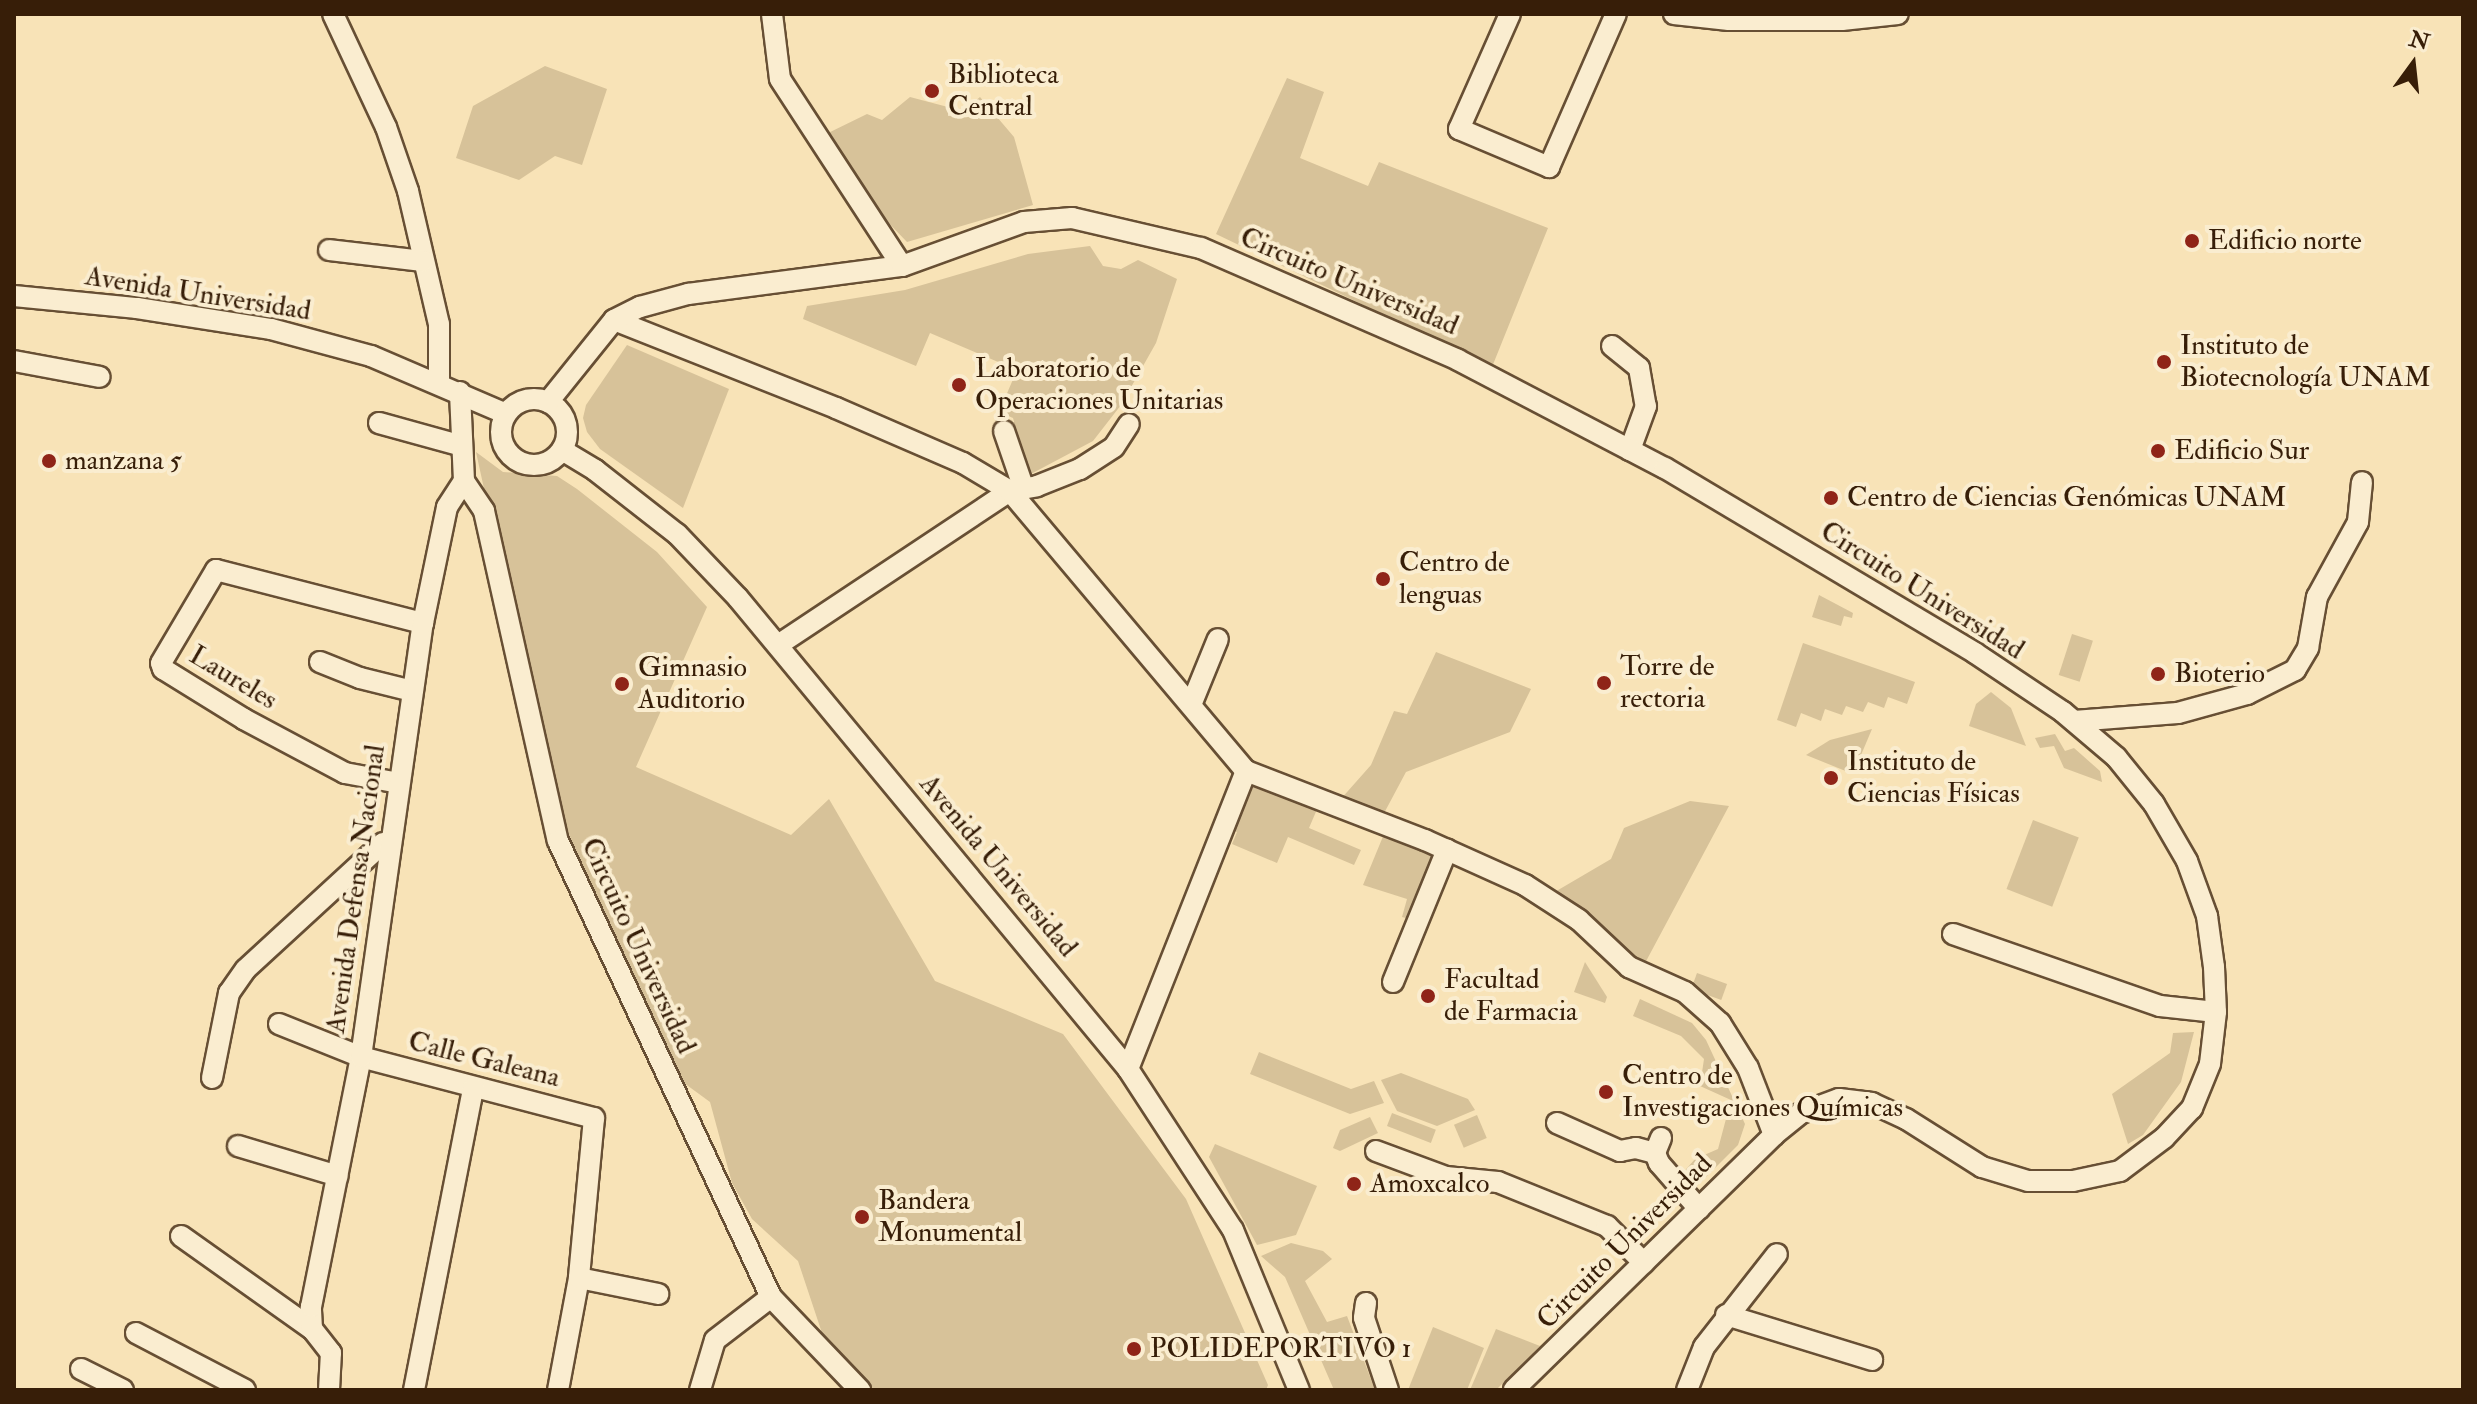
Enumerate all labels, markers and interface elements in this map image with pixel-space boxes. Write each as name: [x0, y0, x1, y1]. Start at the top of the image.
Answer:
north arrow: [2373, 24, 2453, 104]
text: N: [2406, 25, 2432, 57]
place label: Biblioteca Central: [948, 58, 1059, 124]
marker: Biblioteca Central: [923, 82, 941, 100]
street label: Circuito Universidad: [1235, 221, 1463, 343]
place label: Edificio norte: [2208, 224, 2362, 258]
marker: Edificio norte: [2183, 232, 2201, 250]
street label: Avenida Universidad: [83, 260, 313, 328]
place label: Instituto de Biotecnología UNAM: [2180, 329, 2431, 395]
place label: Laboratorio de Operaciones Unitarias: [975, 352, 1223, 418]
marker: Instituto de Biotecnología UNAM: [2155, 353, 2173, 371]
marker: Laboratorio de Operaciones Unitarias: [950, 376, 968, 394]
place label: Edificio Sur: [2174, 434, 2309, 468]
marker: Edificio Sur: [2149, 442, 2167, 460]
place label: manzana 5: [65, 444, 182, 478]
marker: manzana 5: [40, 452, 58, 470]
place label: Centro de Ciencias Genómicas UNAM: [1847, 481, 2286, 515]
marker: Centro de Ciencias Genómicas UNAM: [1822, 489, 1840, 507]
street label: Circuito Universidad: [1814, 515, 2030, 667]
place label: Centro de lenguas: [1399, 546, 1510, 612]
marker: Centro de lenguas: [1374, 570, 1392, 588]
street label: Laureles: [183, 639, 283, 717]
place label: Torre de rectoria: [1620, 650, 1715, 716]
place label: Gimnasio Auditorio: [638, 651, 747, 717]
place label: Bioterio: [2174, 657, 2265, 691]
marker: Bioterio: [2149, 665, 2167, 683]
marker: Torre de rectoria: [1595, 674, 1613, 692]
marker: Gimnasio Auditorio: [613, 675, 631, 693]
street label: Avenida Defensa Nacional: [319, 742, 393, 1036]
place label: Instituto de Ciencias Físicas: [1847, 745, 2020, 811]
street label: Avenida Universidad: [912, 768, 1084, 964]
marker: Instituto de Ciencias Físicas: [1822, 769, 1840, 787]
street label: Circuito Universidad: [573, 833, 703, 1059]
place label: Facultad de Farmacia: [1444, 963, 1578, 1029]
marker: Facultad de Farmacia: [1419, 987, 1437, 1005]
street label: Calle Galeana: [405, 1025, 563, 1095]
place label: Centro de Investigaciones Químicas: [1622, 1059, 1903, 1125]
marker: Centro de Investigaciones Químicas: [1597, 1083, 1615, 1101]
street label: Circuito Universidad: [1530, 1147, 1720, 1337]
place label: Amoxcalco: [1370, 1167, 1489, 1201]
marker: Amoxcalco: [1345, 1175, 1363, 1193]
place label: Bandera Monumental: [878, 1184, 1022, 1250]
marker: Bandera Monumental: [853, 1208, 871, 1226]
place label: POLIDEPORTIVO 1: [1150, 1332, 1412, 1366]
marker: POLIDEPORTIVO 1: [1125, 1340, 1143, 1358]

